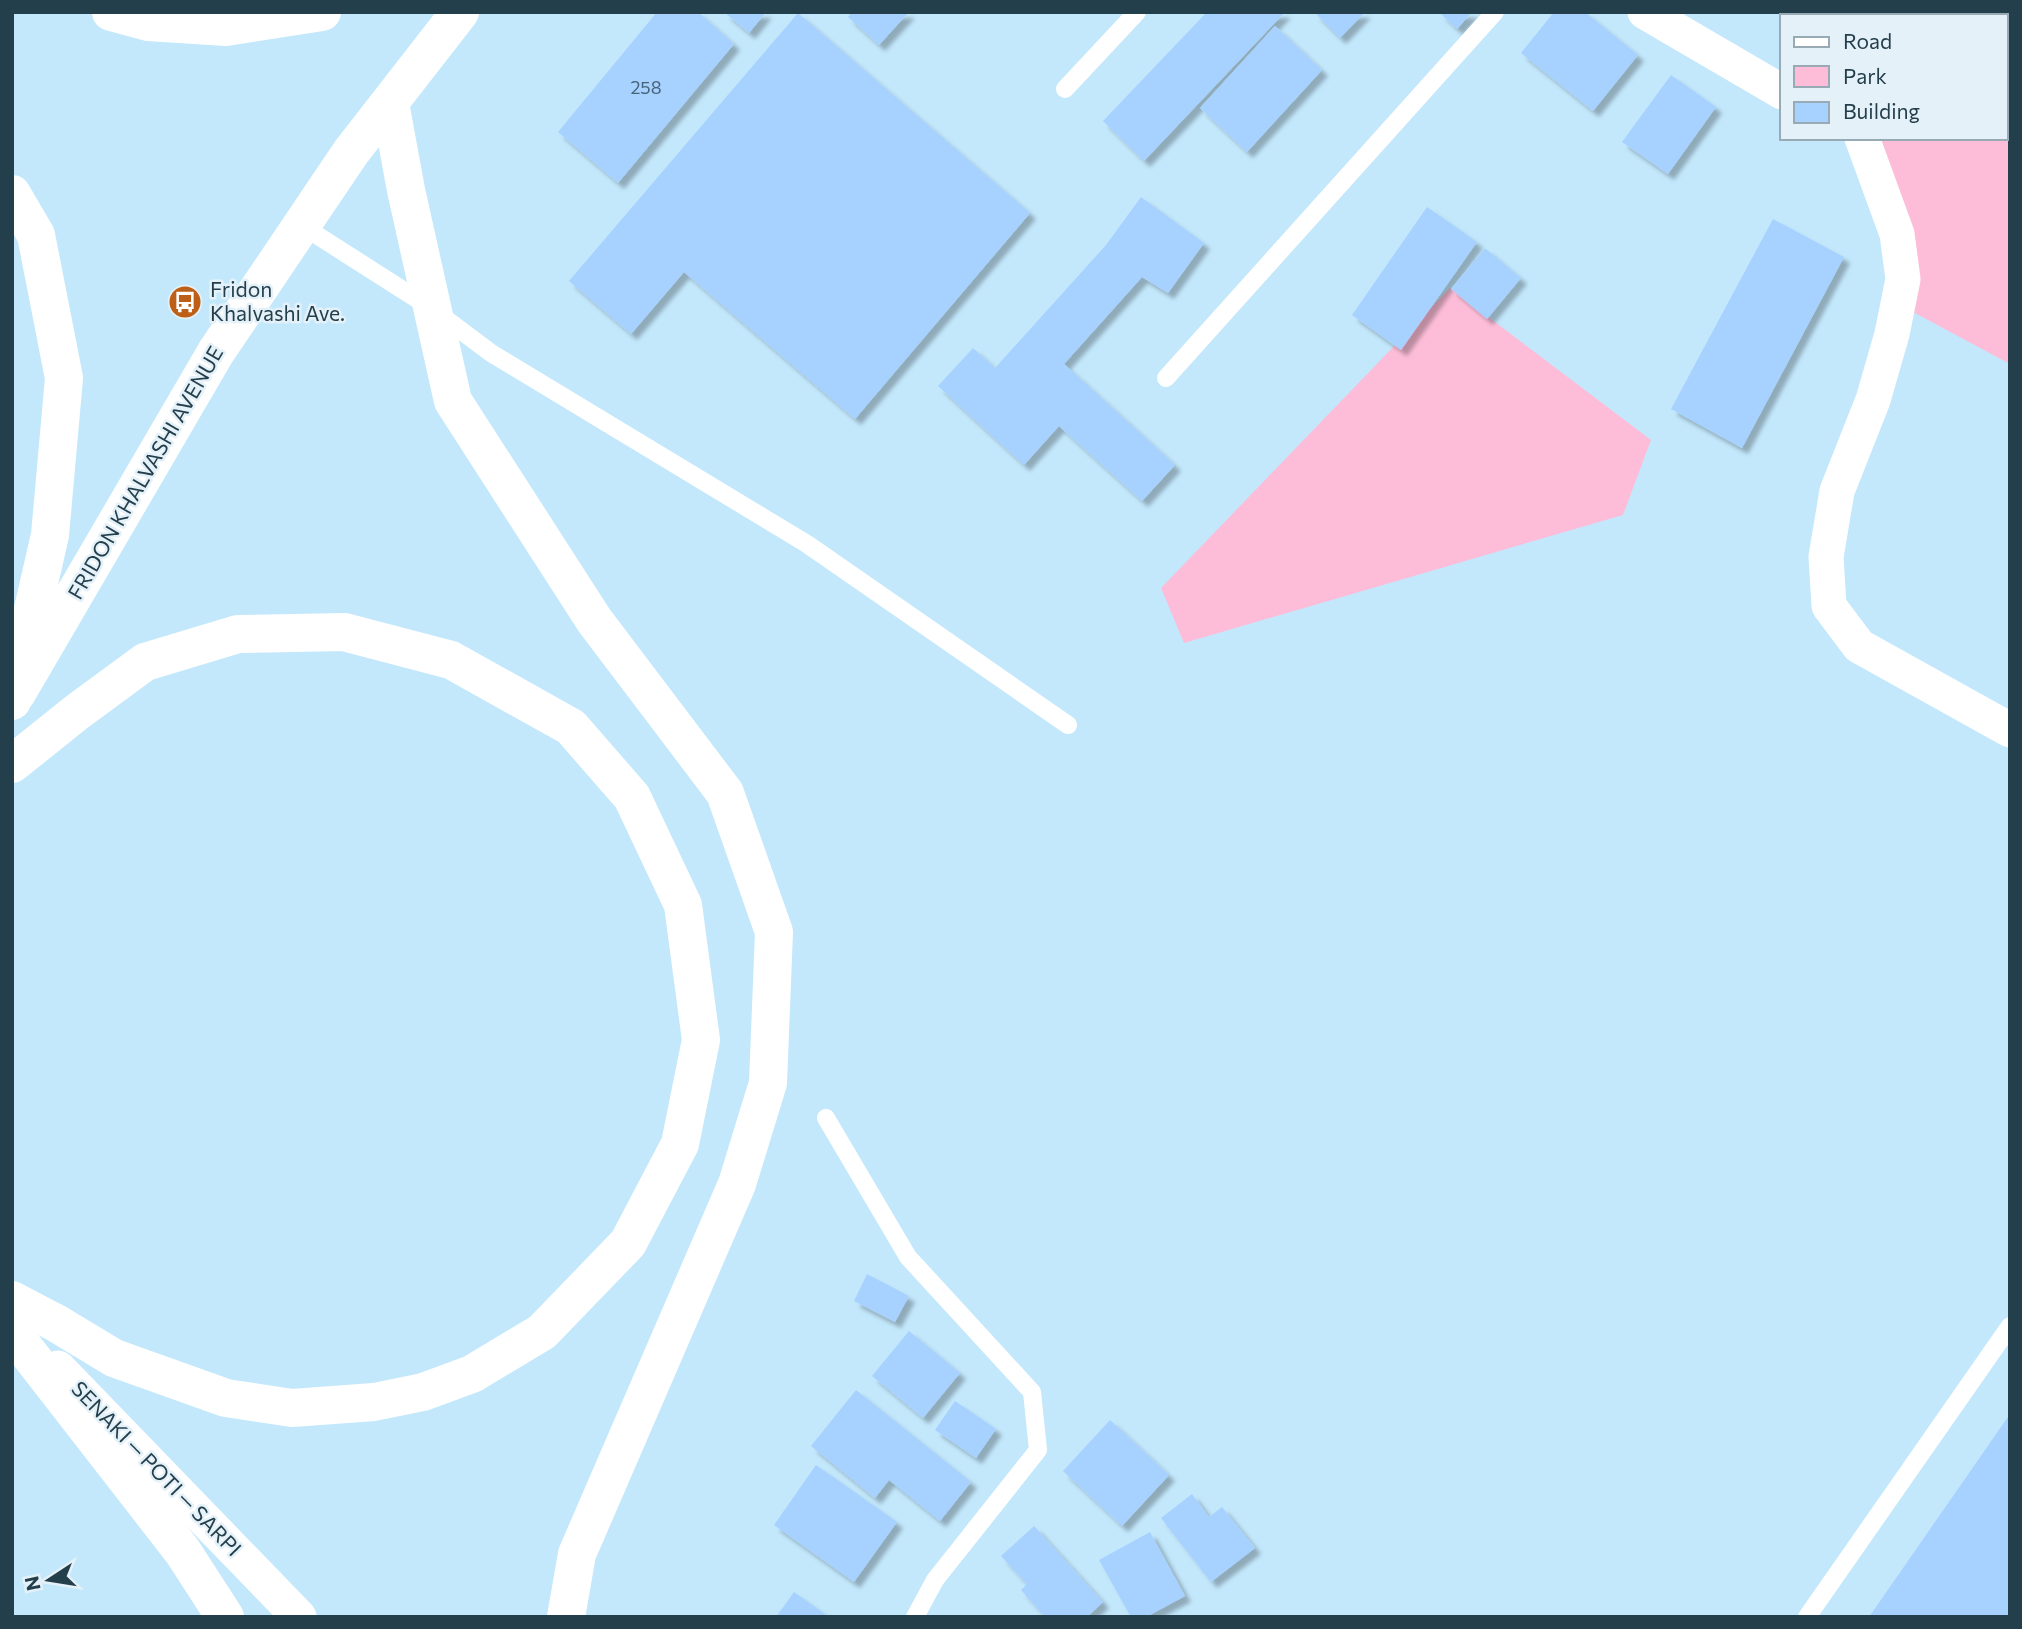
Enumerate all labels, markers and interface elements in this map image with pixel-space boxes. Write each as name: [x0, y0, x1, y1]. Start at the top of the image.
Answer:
legend: [1780, 14, 2008, 140]
text: Road: [1843, 28, 1892, 53]
text: Park: [1843, 63, 1887, 88]
house number: 258: [630, 76, 662, 98]
text: Building: [1843, 98, 1920, 123]
place label: Fridon Khalvashi Ave.: [210, 276, 345, 325]
bus stop icon: Fridon Khalvashi Ave.: [166, 283, 204, 321]
street label: FRIDON KHALVASHI AVENUE: [62, 341, 228, 603]
street label: SENAKI — POTI — SARPI: [67, 1375, 247, 1561]
north arrow: [14, 1545, 84, 1615]
text: N: [19, 1574, 45, 1593]

